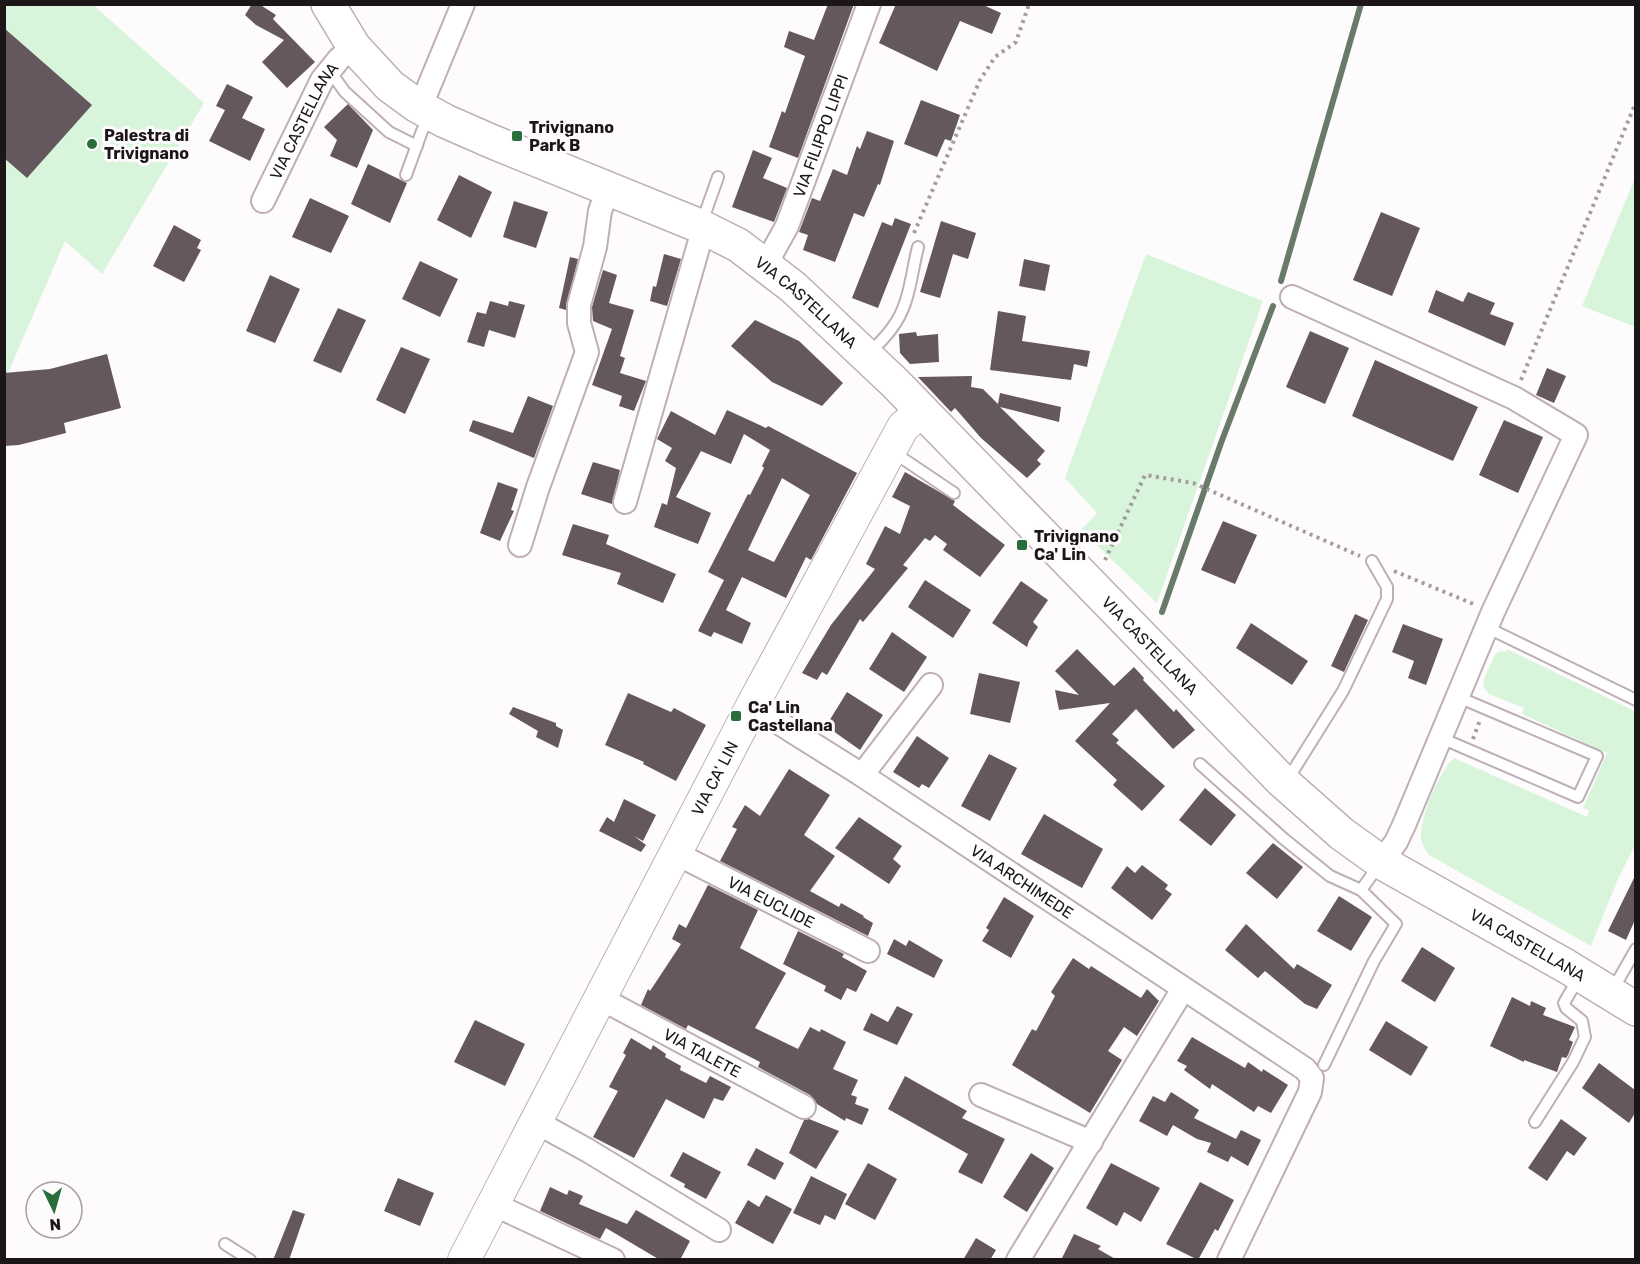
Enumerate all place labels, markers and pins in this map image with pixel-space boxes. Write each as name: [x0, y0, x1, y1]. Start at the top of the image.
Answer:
place label: Trivignano Park B: [529, 118, 614, 155]
place label: Palestra di Trivignano: [104, 126, 189, 163]
marker: Trivignano Park B: [510, 129, 524, 143]
marker: Palestra di Trivignano: [85, 137, 99, 151]
place label: Trivignano Ca' Lin: [1034, 527, 1119, 564]
marker: Trivignano Ca' Lin: [1015, 538, 1029, 552]
place label: Ca' Lin Castellana: [748, 698, 833, 735]
marker: Ca' Lin Castellana: [729, 709, 743, 723]

